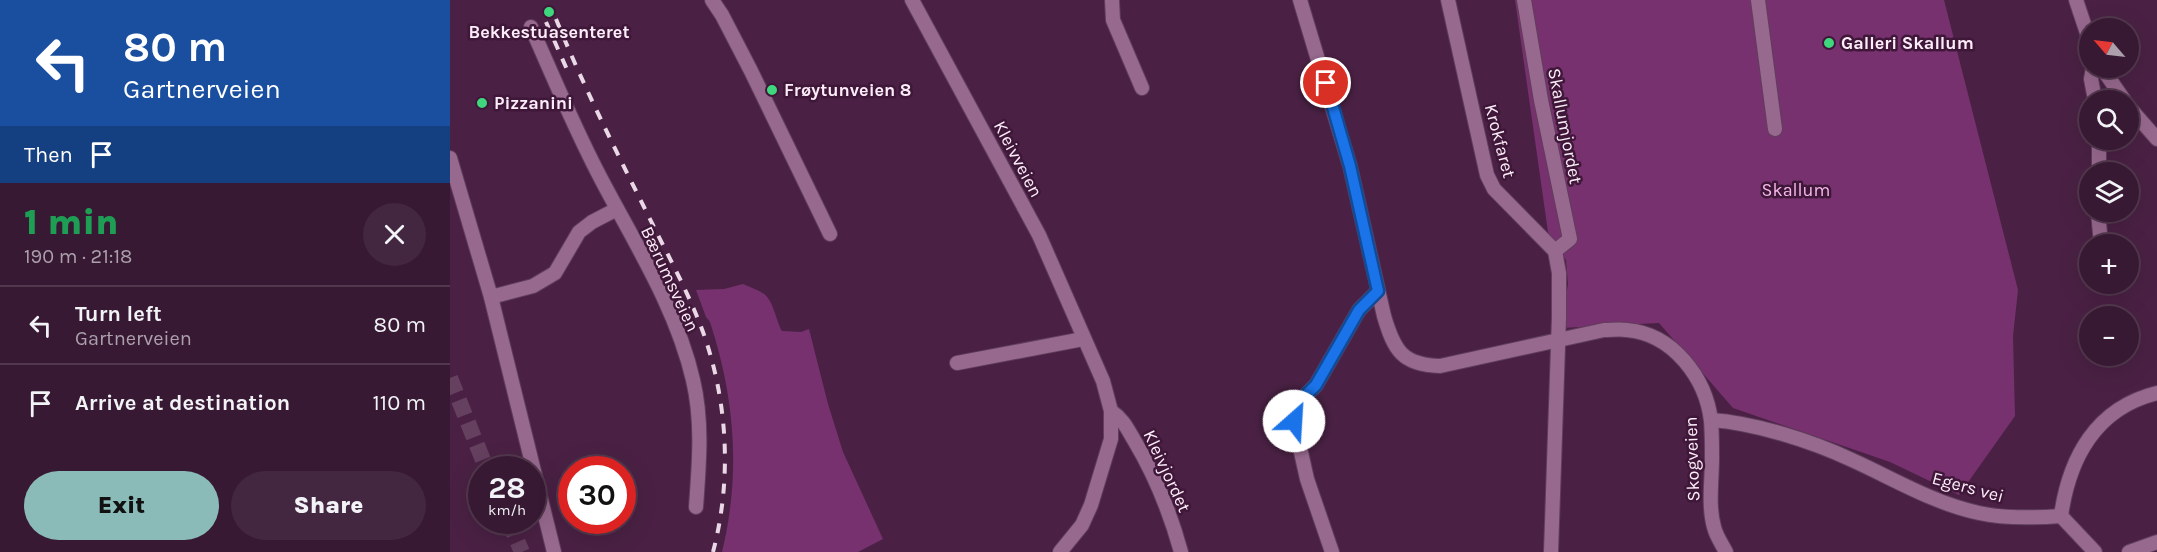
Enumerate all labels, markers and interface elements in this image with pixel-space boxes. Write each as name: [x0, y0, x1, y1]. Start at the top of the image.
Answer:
marker: Bekkestuasenteret: [542, 5, 556, 19]
north arrow: [2079, 18, 2139, 78]
map controls: [2079, 18, 2139, 366]
place label: Bekkestuasenteret: [468, 21, 630, 43]
text: 80 m: [123, 22, 227, 72]
icon: left: [24, 24, 102, 102]
place label: Galleri Skallum: [1841, 32, 1974, 54]
marker: Galleri Skallum: [1822, 36, 1836, 50]
pin: [1300, 57, 1351, 108]
icon: arrive: [1309, 66, 1342, 99]
street label: Skallumjordet: [1543, 66, 1587, 186]
text: Gartnerveien: [123, 73, 281, 105]
place label: Frøytunveien 8: [784, 79, 912, 101]
marker: Frøytunveien 8: [765, 83, 779, 97]
button: search: [2079, 90, 2139, 150]
place label: Pizzanini: [494, 92, 573, 114]
marker: Pizzanini: [475, 96, 489, 110]
street label: Krokfaret: [1480, 102, 1520, 181]
street label: Kleivveien: [989, 117, 1047, 201]
icon: arrive: [85, 138, 118, 171]
text: Then: [24, 142, 73, 168]
button: layers: [2079, 162, 2139, 222]
park label: Skallum: [1762, 179, 1830, 201]
text: 1 min: [24, 201, 118, 243]
button: close: [363, 203, 426, 266]
street label: Bærumsveien: [636, 223, 704, 335]
button: +: [2079, 234, 2139, 294]
text: 190 m · 21:18: [24, 245, 132, 268]
text: Turn left: [75, 301, 162, 327]
button: −: [2079, 306, 2139, 366]
icon: left: [24, 309, 57, 342]
text: 80 m: [374, 312, 426, 338]
text: Gartnerveien: [75, 327, 192, 350]
icon: arrive: [24, 387, 57, 420]
position arrow: [1262, 389, 1326, 453]
text: Arrive at destination: [75, 390, 290, 416]
text: 110 m: [373, 390, 426, 416]
street label: Skogveien: [1680, 416, 1704, 502]
street label: Kleivjordet: [1138, 426, 1196, 516]
speed limit sign: 30: [558, 456, 636, 534]
street label: Egers vei: [1930, 467, 2006, 507]
text: 28: [488, 470, 526, 506]
button: Exit: [24, 471, 219, 540]
button: Share: [231, 471, 426, 540]
text: km/h: [488, 501, 526, 519]

